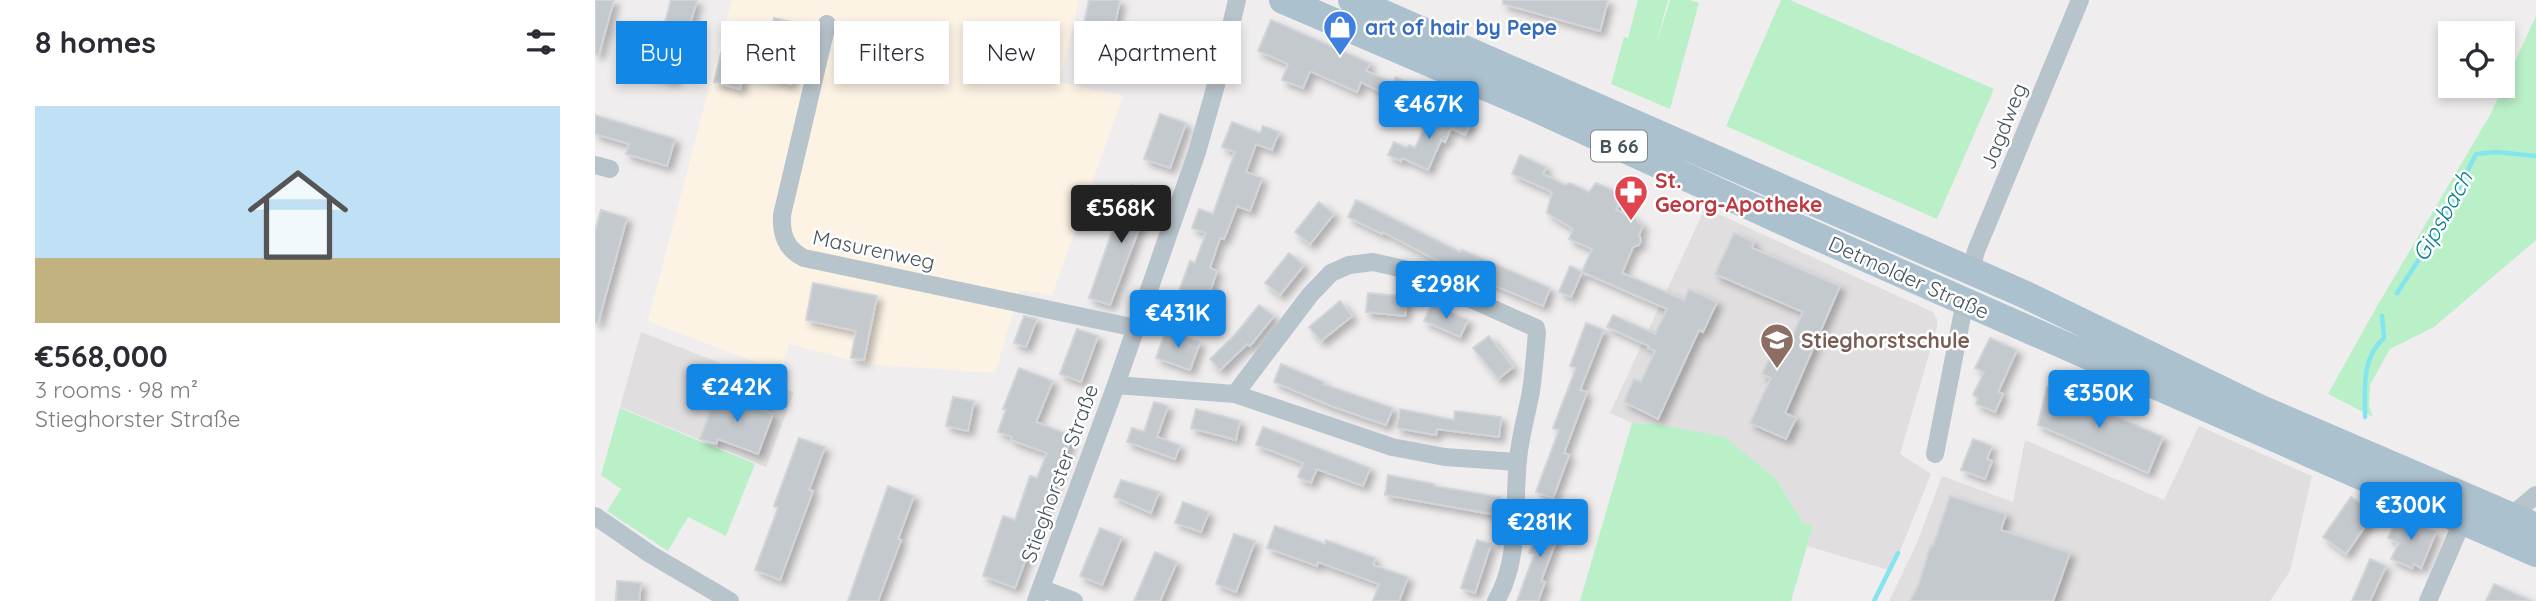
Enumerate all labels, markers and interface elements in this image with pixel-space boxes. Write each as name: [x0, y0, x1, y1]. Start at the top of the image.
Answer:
shop icon: art of hair by Pepe: [1321, 8, 1359, 57]
place label: art of hair by Pepe: [1365, 14, 1557, 40]
chip: Buy: [616, 21, 707, 84]
chip: Rent: [721, 21, 820, 84]
chip: Filters: [834, 21, 949, 84]
chip: New: [963, 21, 1060, 84]
chip: Apartment: [1074, 21, 1241, 84]
map controls: [2438, 21, 2515, 98]
button: locate: [2438, 21, 2515, 98]
text: 8 homes: [35, 23, 156, 61]
icon: filters: [522, 23, 560, 61]
street label: Jagdweg: [1974, 79, 2032, 173]
pin: €467K: [1380, 82, 1478, 141]
text: €467K: [1395, 89, 1463, 118]
road number: B 66: [1591, 130, 1647, 162]
icon: home: [235, 152, 361, 278]
water label: Gipsbach: [2405, 165, 2479, 266]
place label: St. Georg-Apotheke: [1655, 167, 1823, 217]
pharmacy icon: St. Georg-Apotheke: [1612, 173, 1650, 222]
pin: €568K: [1072, 186, 1170, 245]
text: €568K: [1087, 193, 1155, 222]
street label: Masurenweg: [811, 223, 937, 275]
street label: Detmolder Straße: [1825, 230, 1993, 324]
pin: €298K: [1397, 262, 1495, 321]
text: €298K: [1412, 269, 1480, 298]
pin: €431K: [1129, 290, 1227, 350]
text: €431K: [1146, 298, 1210, 327]
school or university icon: Stieghorstschule: [1758, 321, 1796, 370]
place label: Stieghorstschule: [1801, 327, 1970, 353]
text: €568,000: [35, 337, 168, 375]
pin: €242K: [688, 364, 786, 424]
pin: €350K: [2050, 370, 2148, 430]
text: €242K: [702, 372, 772, 401]
text: 3 rooms · 98 m²: [35, 375, 198, 404]
text: €350K: [2064, 378, 2134, 407]
street label: Stieghorster Straße: [1015, 380, 1103, 566]
text: Stieghorster Straße: [35, 404, 240, 433]
pin: €300K: [2362, 482, 2460, 542]
text: €300K: [2376, 490, 2446, 519]
pin: €281K: [1491, 500, 1589, 559]
text: €281K: [1508, 507, 1572, 536]

